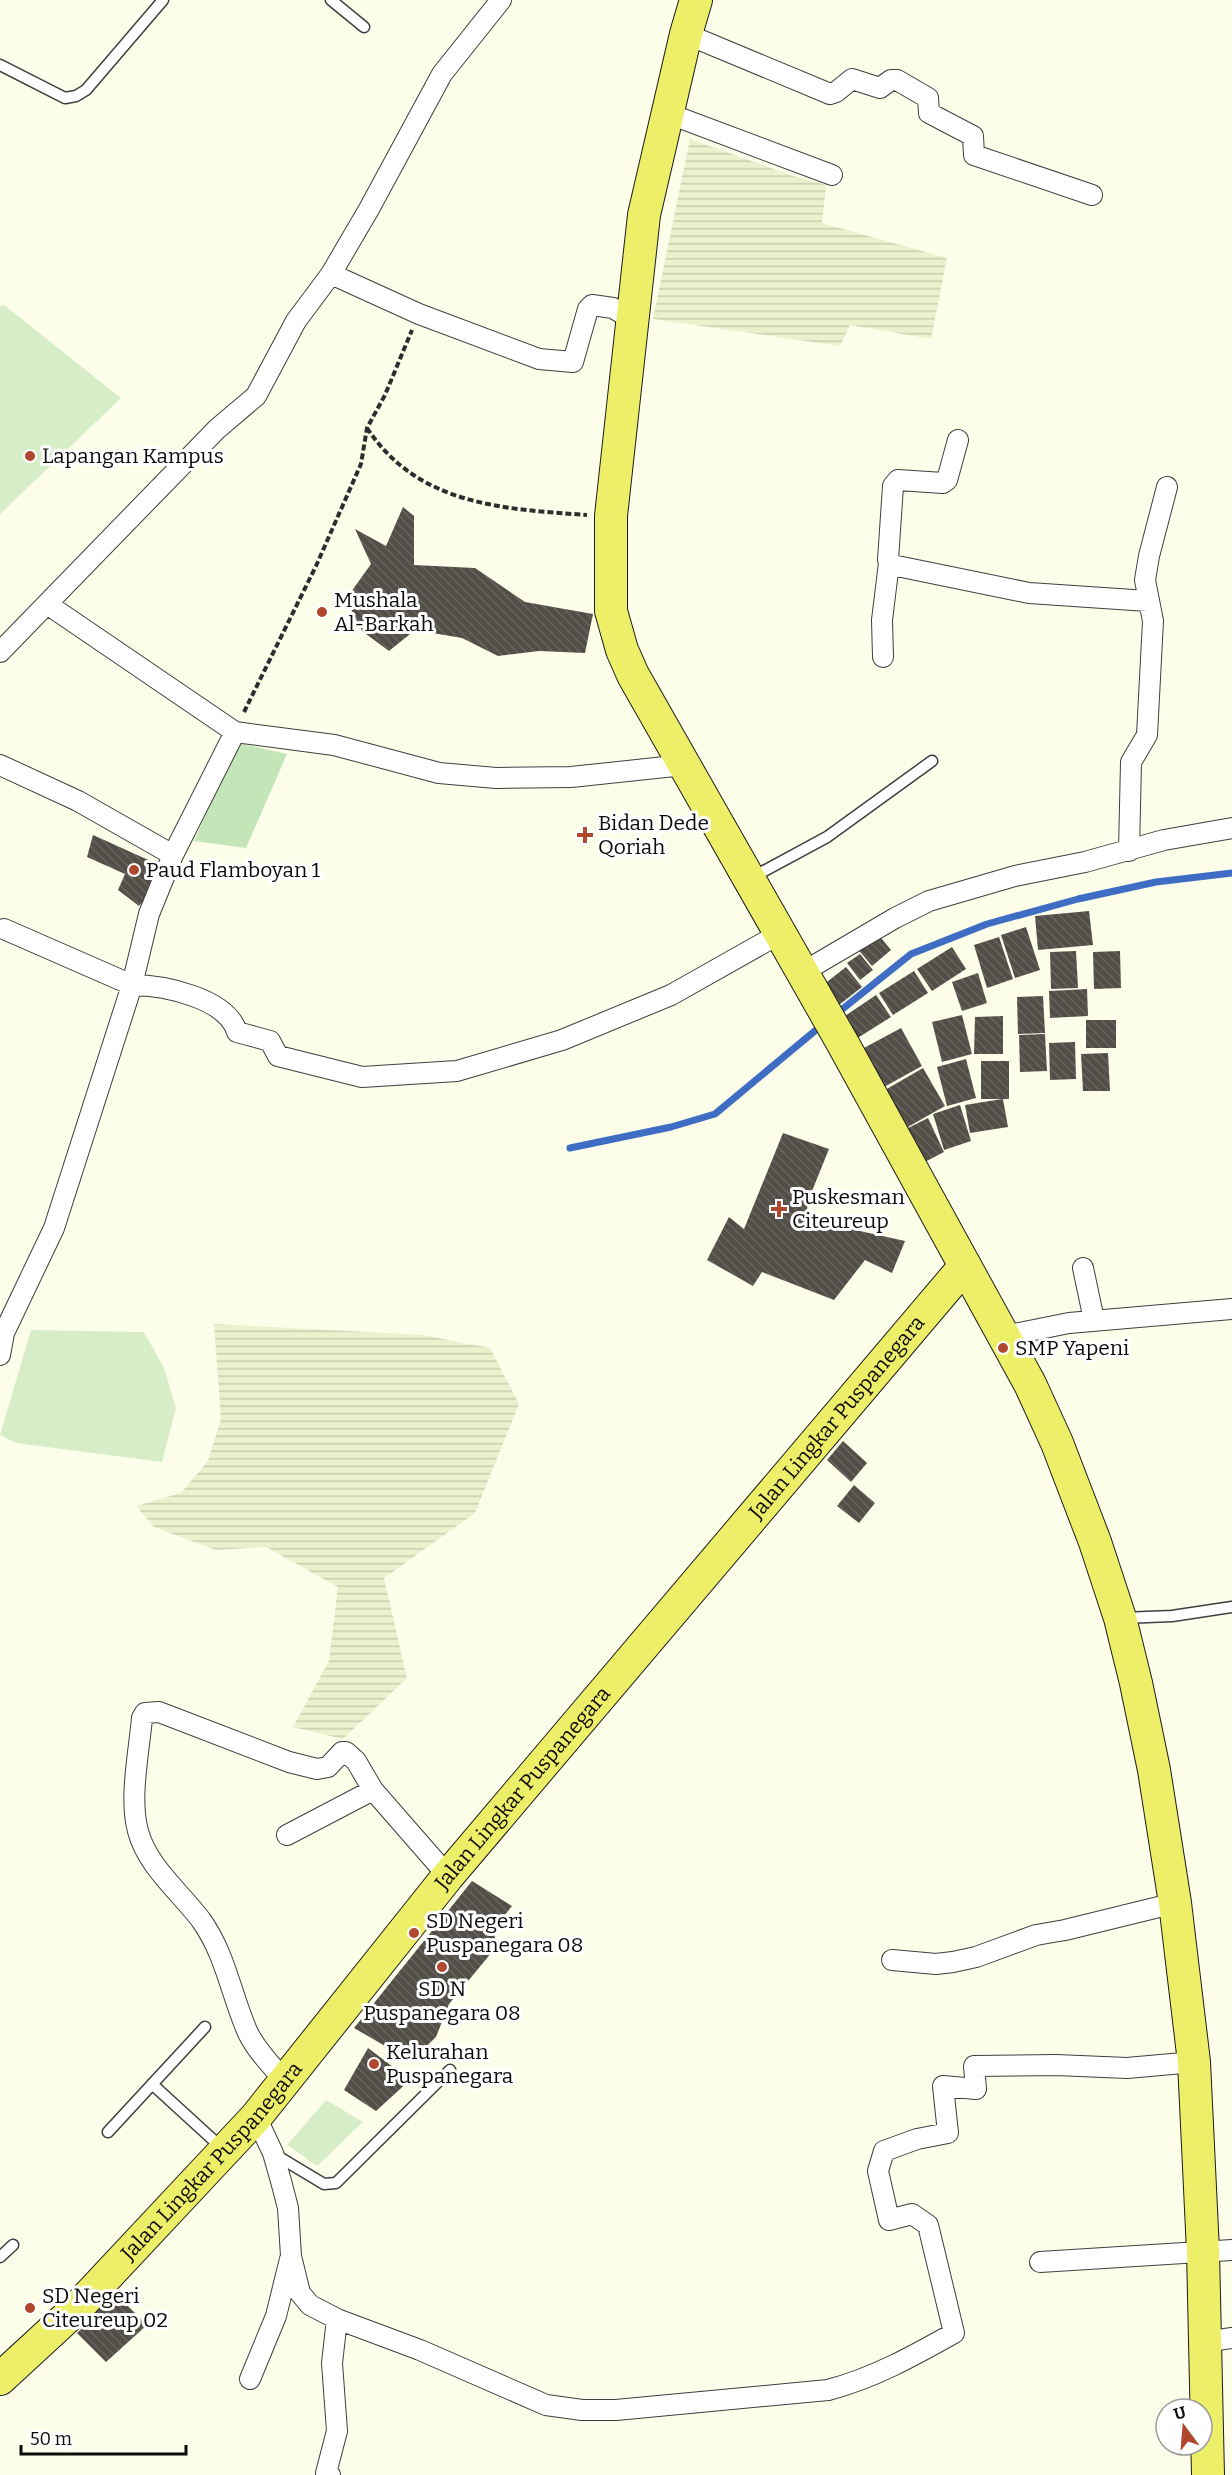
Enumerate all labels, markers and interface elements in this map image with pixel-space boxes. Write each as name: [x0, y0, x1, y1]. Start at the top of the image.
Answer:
place label: Lapangan Kampus: [42, 443, 224, 469]
marker: Lapangan Kampus: [23, 449, 37, 463]
place label: Mushala Al-Barkah: [334, 587, 434, 637]
marker: Mushala Al-Barkah: [315, 605, 329, 619]
place label: Bidan Dede Qoriah: [598, 810, 709, 860]
marker: Bidan Dede Qoriah: [576, 826, 594, 844]
place label: Paud Flamboyan 1: [146, 857, 320, 883]
marker: Paud Flamboyan 1: [127, 863, 141, 877]
place label: Puskesman Citeureup: [792, 1184, 905, 1234]
marker: Puskesman Citeureup: [770, 1200, 788, 1218]
street label: Jalan Lingkar Puspanegara: [743, 1310, 931, 1525]
place label: SMP Yapeni: [1015, 1335, 1129, 1361]
marker: SMP Yapeni: [996, 1341, 1010, 1355]
street label: Jalan Lingkar Puspanegara: [429, 1681, 616, 1896]
place label: SD Negeri Puspanegara 08: [426, 1908, 583, 1958]
marker: SD Negeri Puspanegara 08: [407, 1926, 421, 1940]
marker: SD N Puspanegara 08: [435, 1960, 449, 1974]
place label: SD N Puspanegara 08: [363, 1976, 521, 2026]
place label: Kelurahan Puspanegara: [386, 2039, 514, 2089]
street label: Jalan Lingkar Puspanegara: [115, 2056, 308, 2267]
marker: Kelurahan Puspanegara: [367, 2057, 381, 2071]
place label: SD Negeri Citeureup 02: [42, 2283, 168, 2333]
marker: SD Negeri Citeureup 02: [23, 2301, 37, 2315]
north arrow: [1154, 2397, 1214, 2457]
text: U: [1172, 2402, 1188, 2424]
scale bar: [21, 2418, 186, 2456]
text: 50 m: [30, 2428, 72, 2450]

